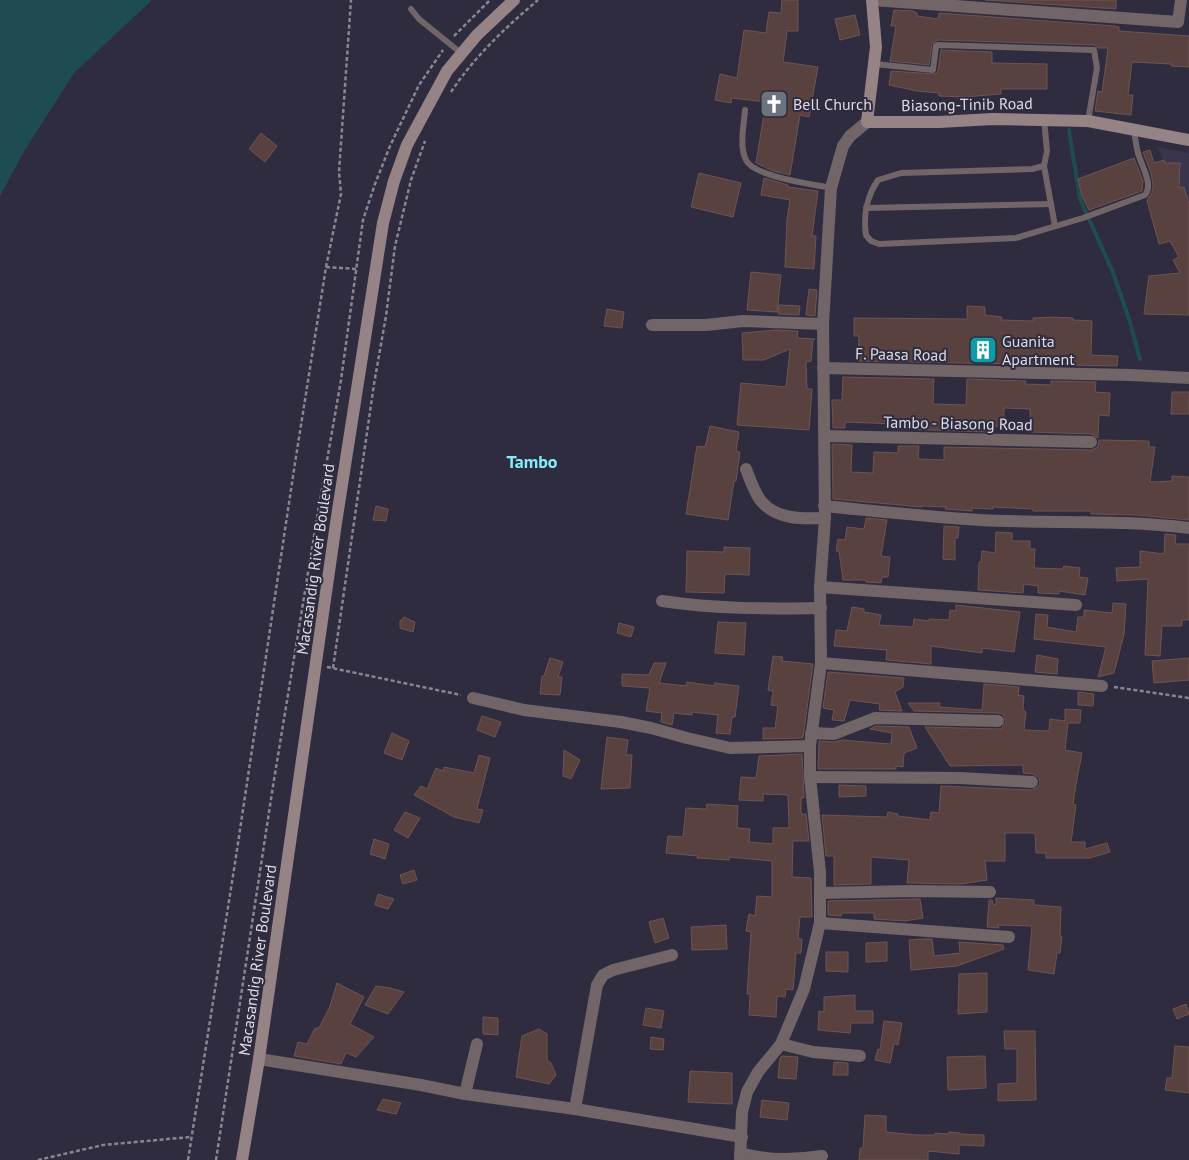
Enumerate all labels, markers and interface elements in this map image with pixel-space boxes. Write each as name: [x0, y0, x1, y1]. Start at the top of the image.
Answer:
church icon: Bell Church: [759, 89, 789, 119]
street label: Biasong-Tinib Road: [901, 93, 1033, 115]
place label: Bell Church: [793, 94, 872, 114]
place label: Guanita Apartment: [1002, 331, 1075, 369]
building icon: Guanita Apartment: [968, 335, 998, 365]
street label: F. Paasa Road: [855, 343, 947, 365]
street label: Tambo - Biasong Road: [883, 412, 1033, 434]
district label: Tambo: [506, 450, 558, 473]
street label: Macasandig River Boulevard: [292, 462, 338, 656]
street label: Macasandig River Boulevard: [234, 863, 280, 1057]

